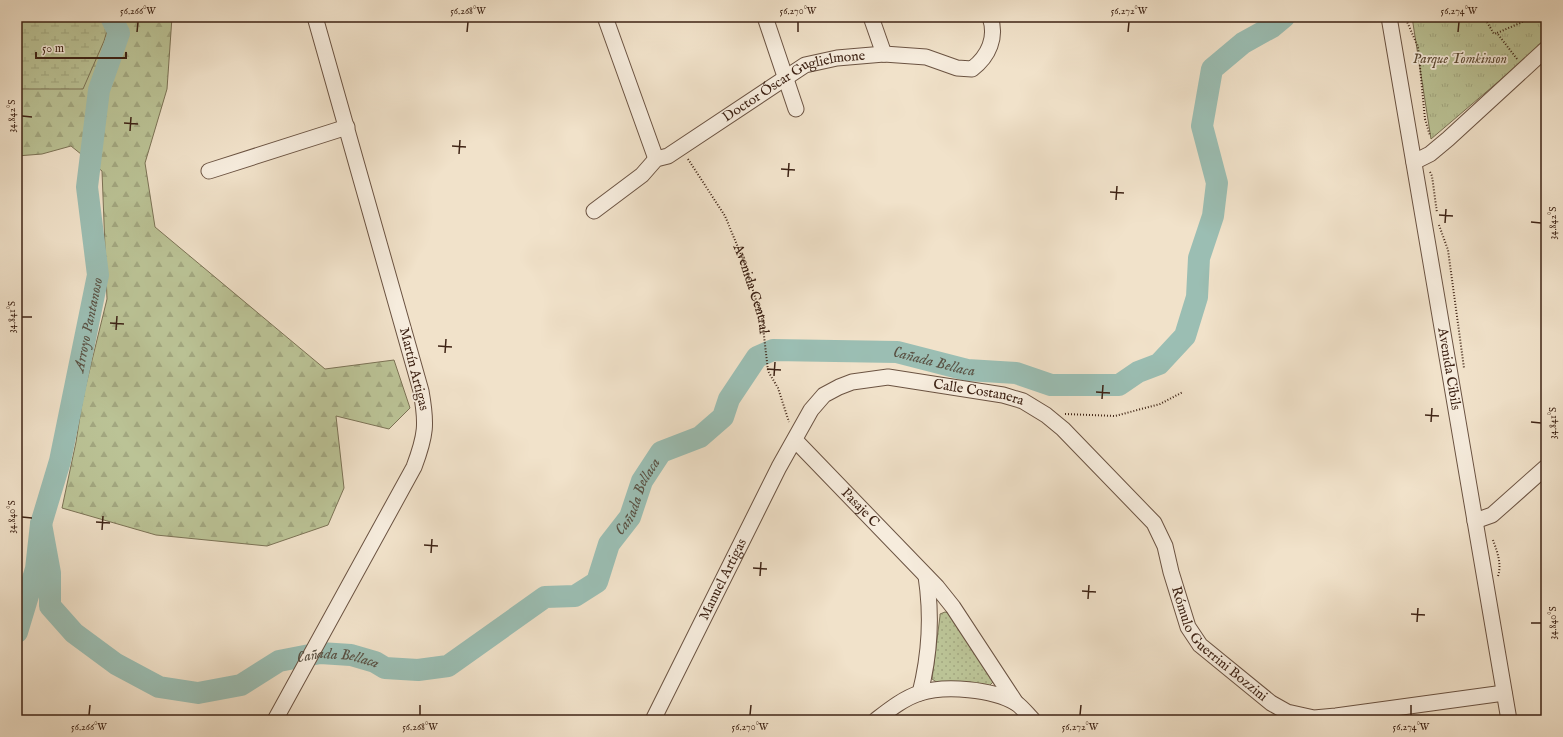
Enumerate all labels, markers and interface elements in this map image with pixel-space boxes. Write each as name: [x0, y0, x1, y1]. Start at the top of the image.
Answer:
text: 56.266°W: [120, 5, 156, 18]
text: 56.268°W: [450, 5, 486, 18]
text: 56.270°W: [780, 5, 817, 18]
text: 56.272°W: [1111, 5, 1148, 18]
text: 56.274°W: [1441, 5, 1478, 18]
scale bar: [36, 34, 126, 60]
text: 50 m: [42, 41, 64, 56]
street label: Doctor Óscar Guglielmone: [719, 47, 866, 126]
park label: Parque Tomkinson: [1413, 50, 1507, 68]
text: 34.842°S: [6, 100, 19, 132]
text: 34.842°S: [1547, 207, 1560, 239]
street label: Avenida Central: [728, 241, 773, 335]
water label: Arroyo Pantanoso: [69, 276, 107, 376]
text: 34.841°S: [6, 301, 19, 333]
street label: Avenida Cibils: [1433, 325, 1465, 411]
street label: Martín Artigas: [395, 326, 433, 413]
water label: Cañada Bellaca: [893, 342, 976, 380]
street label: Calle Costanera: [932, 375, 1027, 410]
text: 34.841°S: [1547, 407, 1560, 439]
water label: Cañada Bellaca: [610, 454, 664, 539]
street label: Pasaje C: [837, 484, 883, 531]
text: 34.840°S: [6, 500, 19, 534]
street label: Manuel Artigas: [695, 536, 751, 623]
street label: Rómulo Guerrini Bozzini: [1167, 584, 1271, 706]
text: 34.840°S: [1547, 606, 1560, 640]
water label: Cañada Bellaca: [295, 643, 384, 672]
text: 56.266°W: [71, 721, 107, 734]
text: 56.268°W: [402, 721, 438, 734]
text: 56.270°W: [732, 721, 769, 734]
text: 56.272°W: [1062, 721, 1099, 734]
text: 56.274°W: [1393, 721, 1430, 734]

